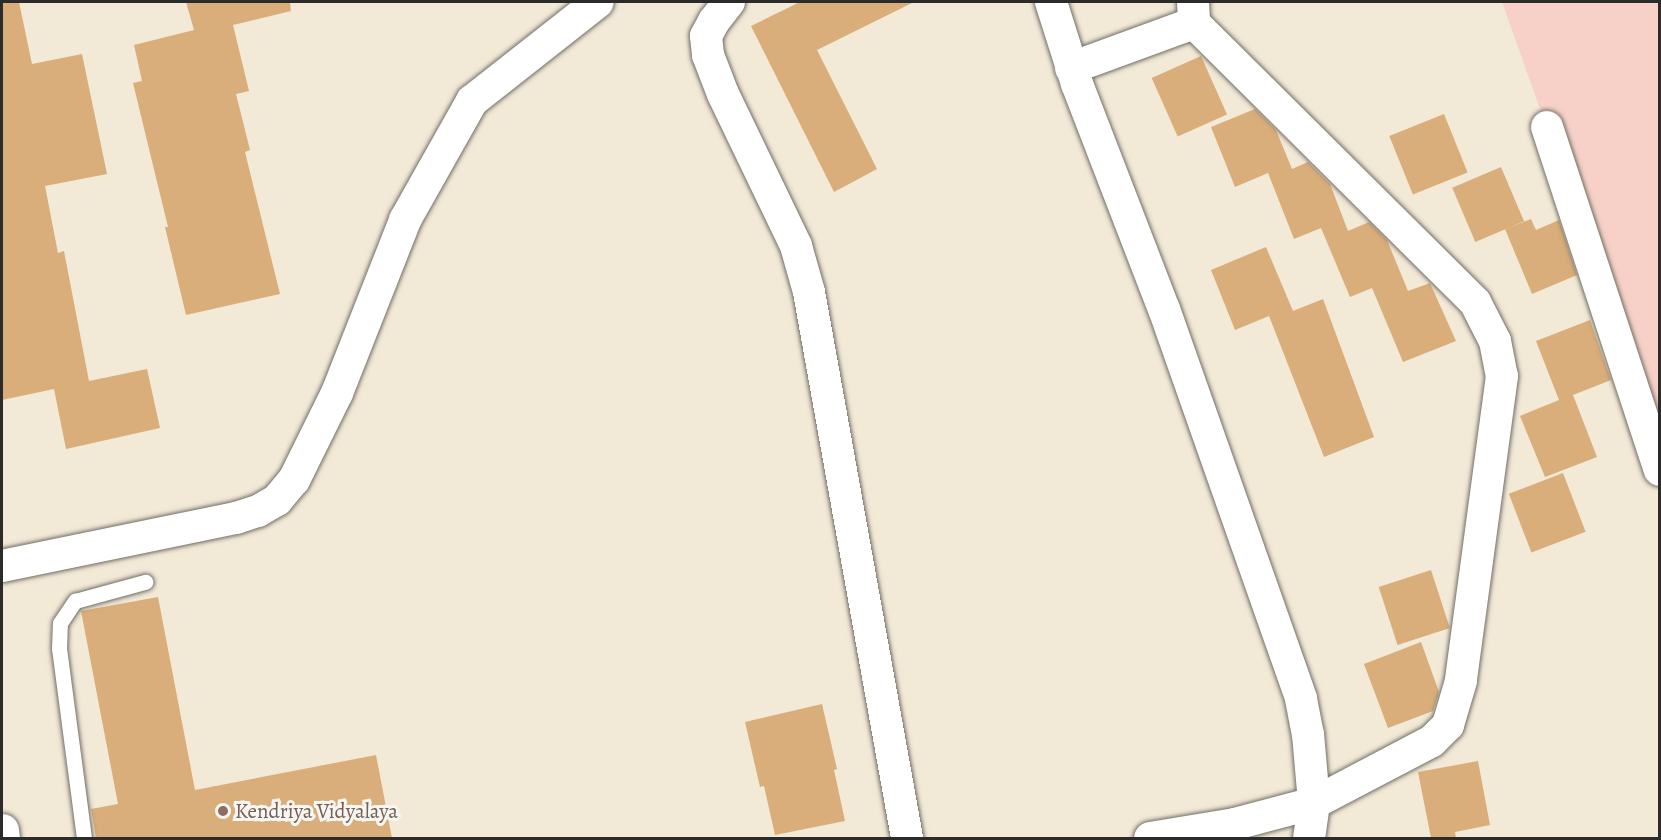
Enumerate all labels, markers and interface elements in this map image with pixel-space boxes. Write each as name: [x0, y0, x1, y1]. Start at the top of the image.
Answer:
place label: Kendriya Vidyalaya: [235, 798, 398, 824]
marker: Kendriya Vidyalaya: [216, 804, 230, 818]

